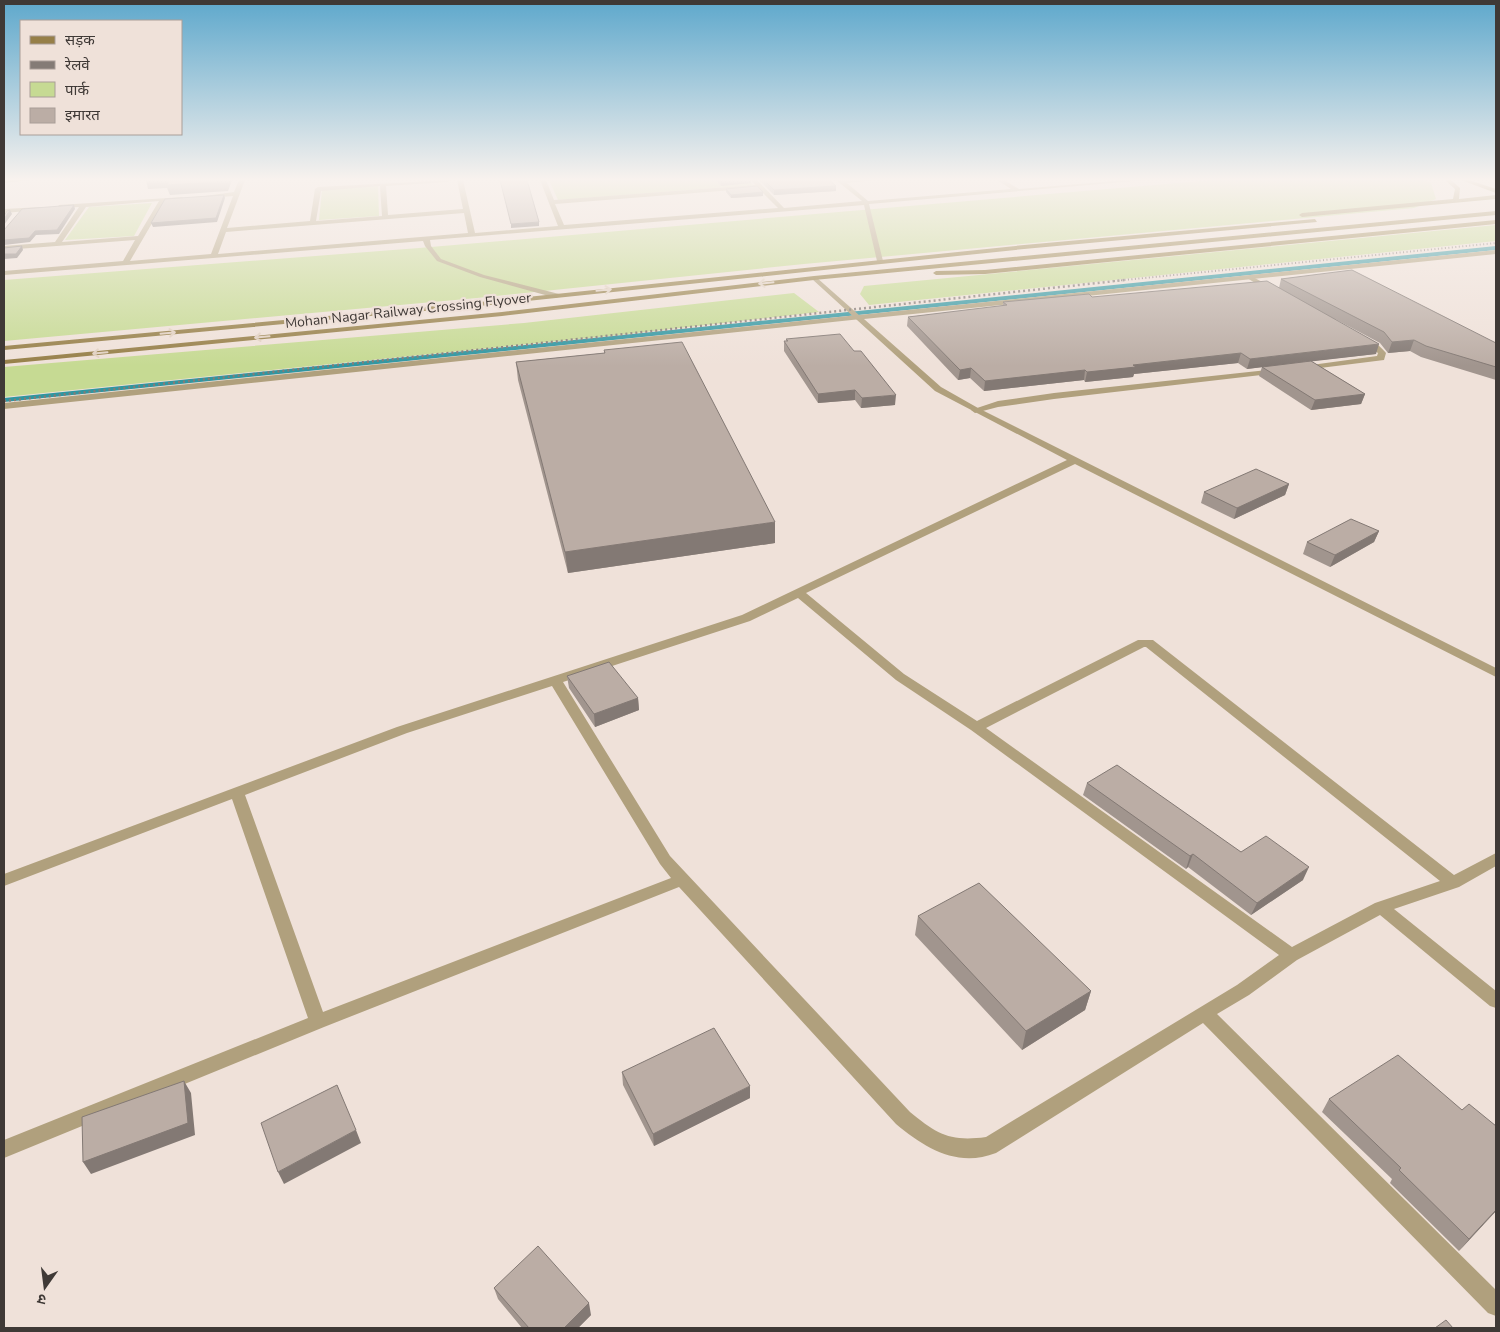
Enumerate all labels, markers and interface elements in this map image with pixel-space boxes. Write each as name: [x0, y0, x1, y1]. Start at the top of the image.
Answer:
legend: [20, 20, 182, 135]
text: सड़क: [65, 30, 95, 50]
text: रेलवे: [64, 55, 90, 75]
text: पार्क: [65, 80, 89, 100]
text: इमारत: [65, 105, 100, 125]
one-way arrow: [758, 278, 774, 288]
one-way arrow: [596, 285, 612, 295]
street label: Mohan Nagar Railway Crossing Flyover: [284, 288, 532, 333]
one-way arrow: [159, 328, 175, 338]
one-way arrow: [254, 332, 270, 342]
one-way arrow: [93, 348, 109, 358]
north arrow: [20, 1262, 70, 1312]
text: उ: [35, 1289, 48, 1309]

